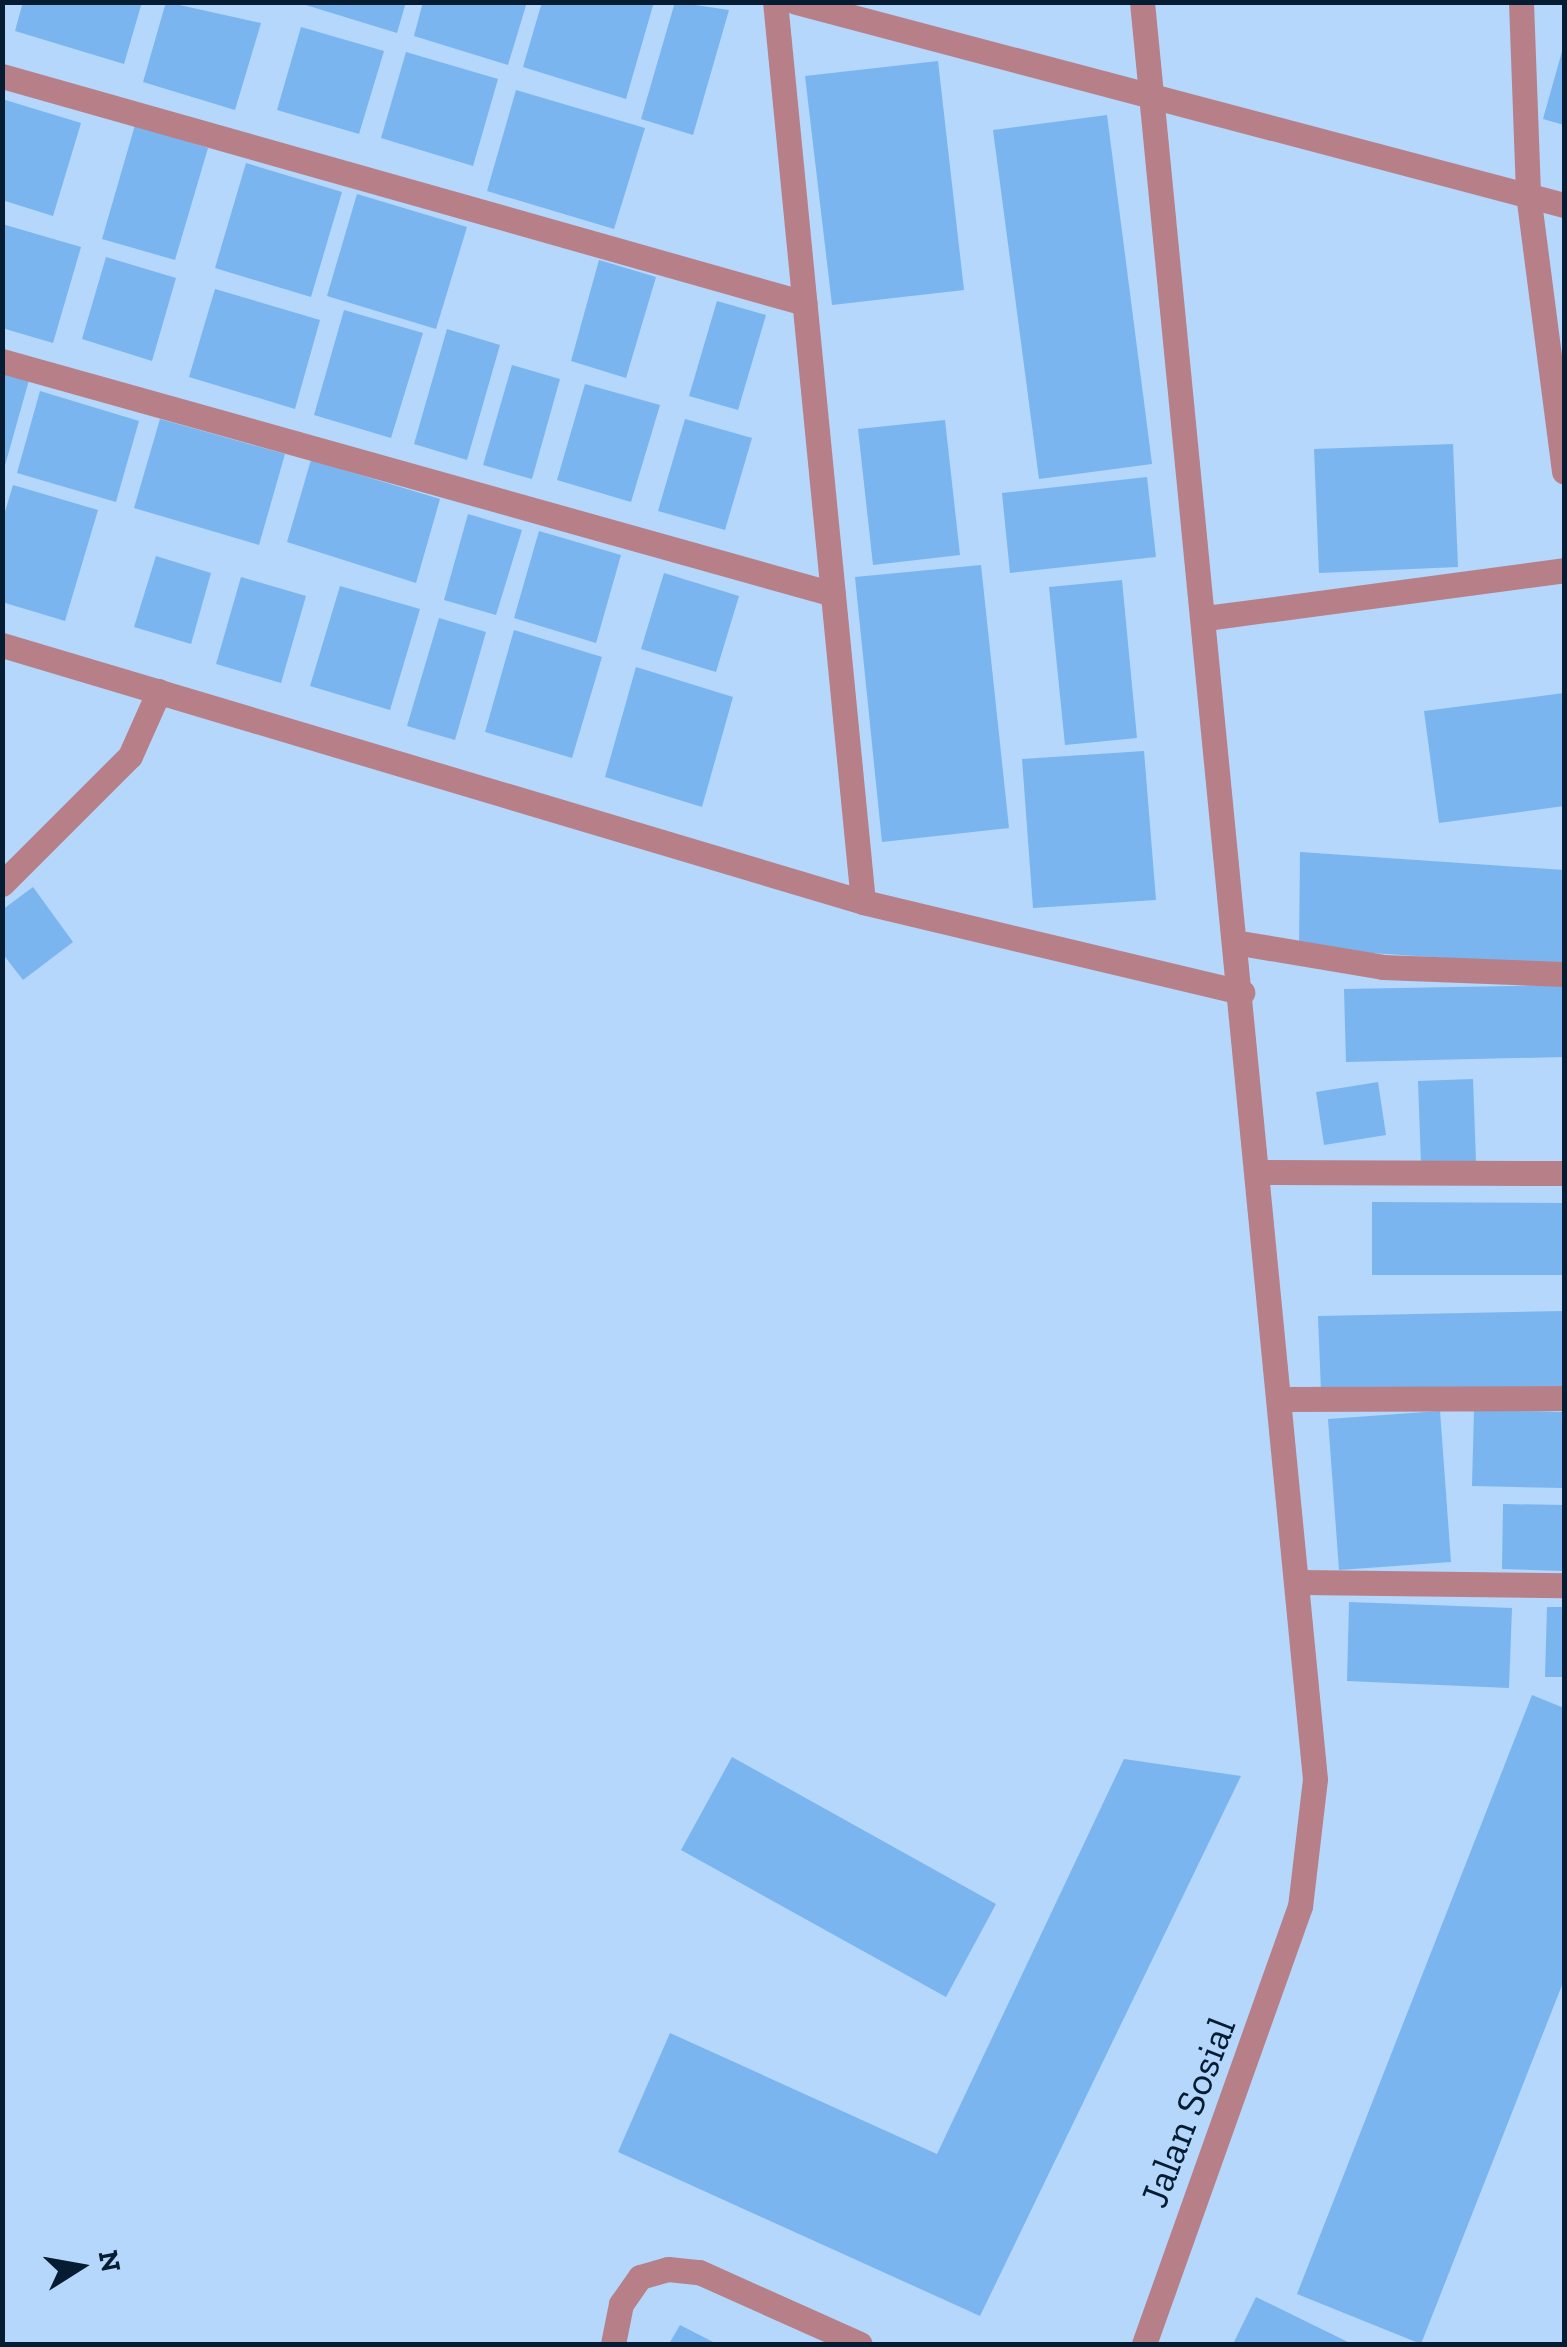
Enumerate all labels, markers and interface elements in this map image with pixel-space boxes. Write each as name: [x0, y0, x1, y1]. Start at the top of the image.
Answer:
street label: Jalan Sosial: [1129, 2011, 1245, 2213]
north arrow: [30, 2217, 130, 2317]
text: N: [92, 2248, 128, 2275]

